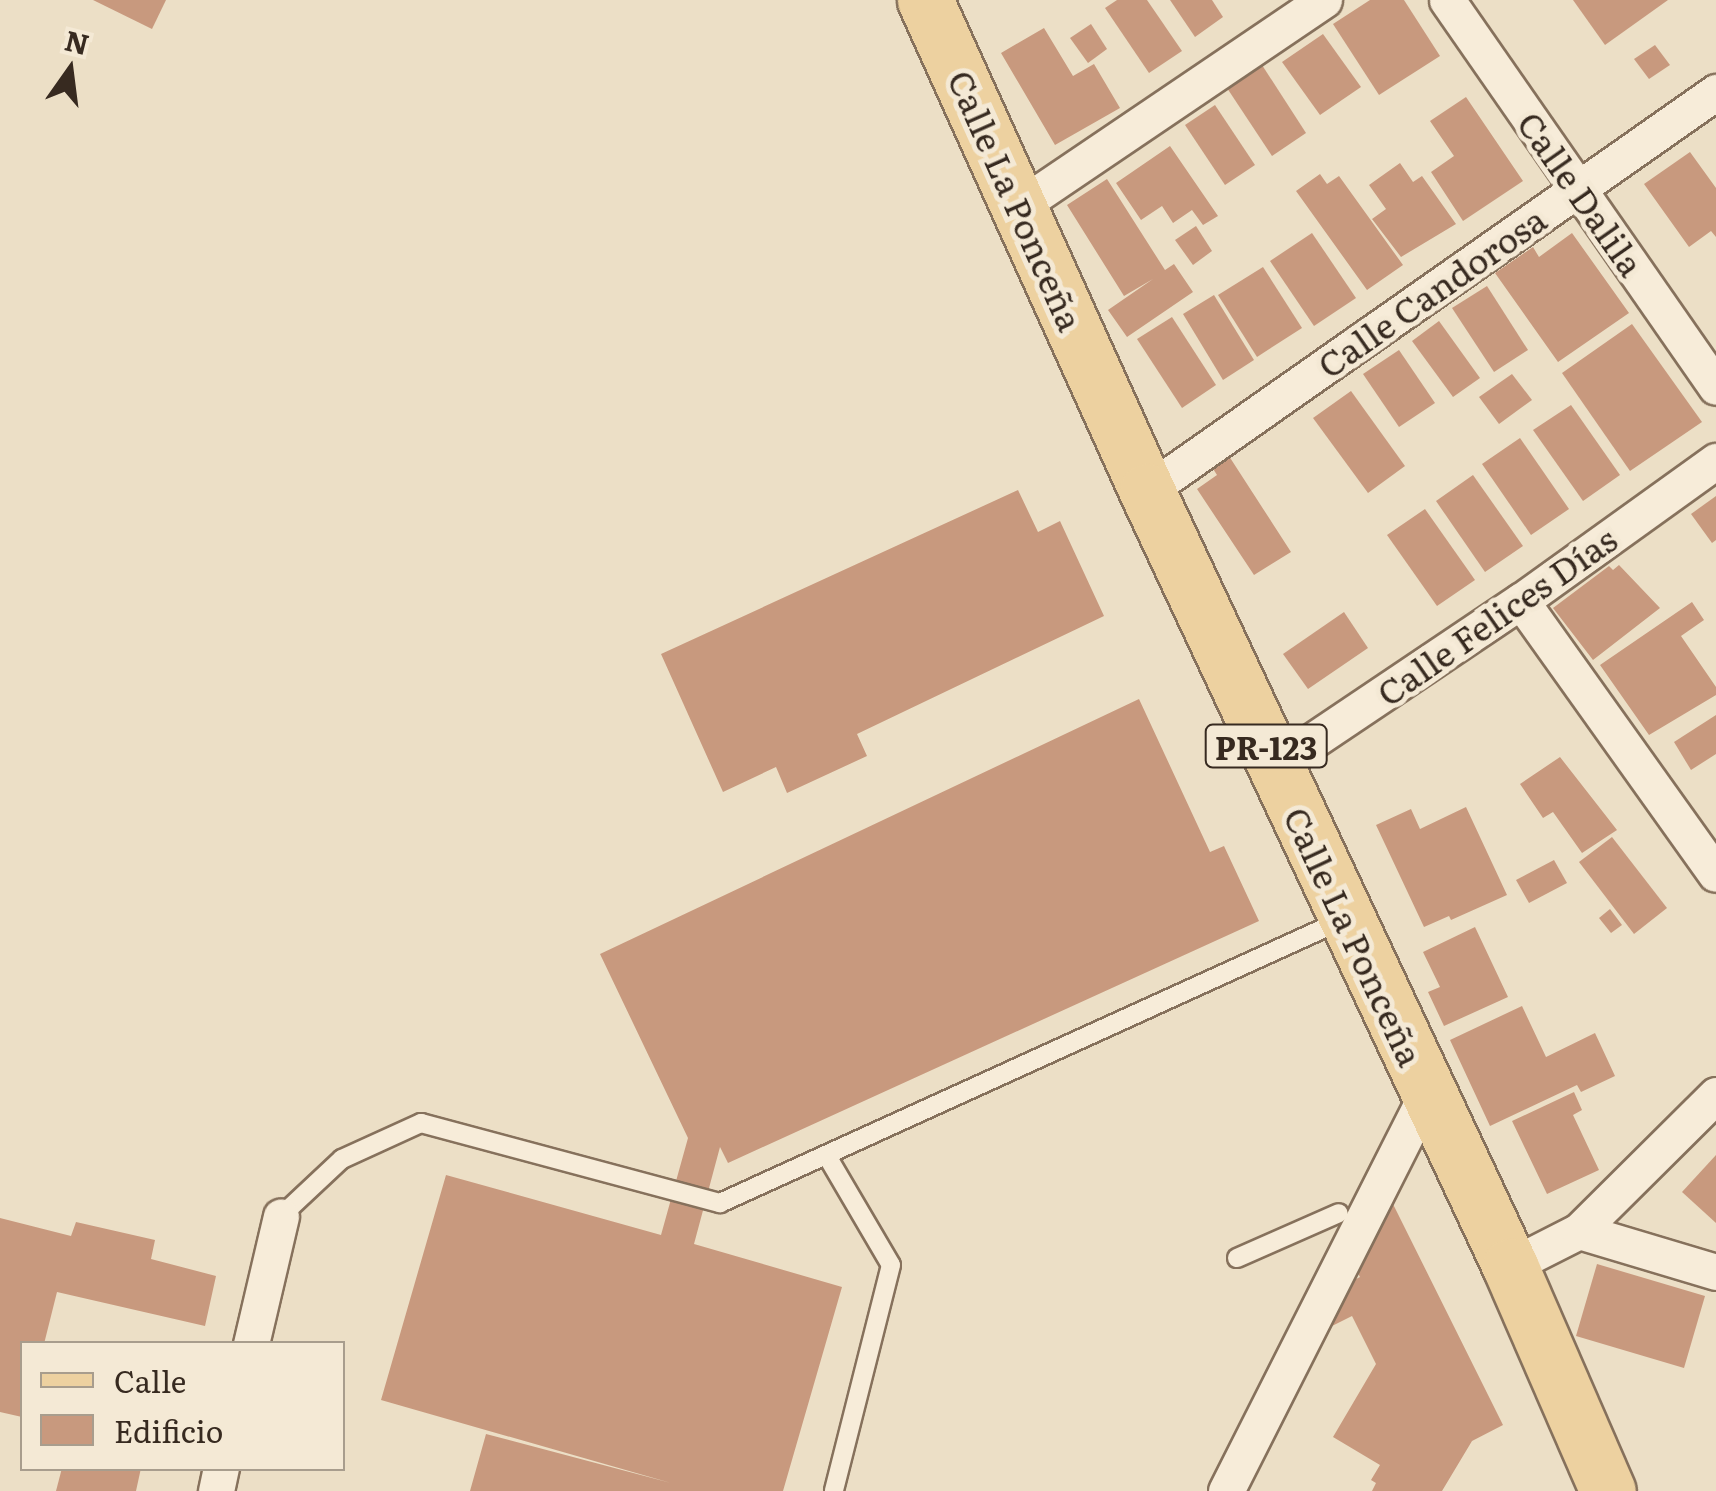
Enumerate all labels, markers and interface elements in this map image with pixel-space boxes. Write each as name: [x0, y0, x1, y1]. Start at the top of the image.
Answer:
text: N: [61, 18, 94, 64]
north arrow: [20, 20, 120, 120]
street label: Calle La Ponceña: [941, 63, 1093, 337]
street label: Calle Dalila: [1510, 103, 1654, 283]
street label: Calle Candorosa: [1309, 197, 1553, 385]
street label: Calle Felices Días: [1368, 517, 1624, 713]
road number: PR-123: [1204, 719, 1328, 773]
street label: Calle La Ponceña: [1277, 800, 1433, 1072]
legend: [20, 1341, 345, 1471]
text: Calle: [114, 1358, 186, 1402]
text: Edificio: [114, 1408, 223, 1452]

